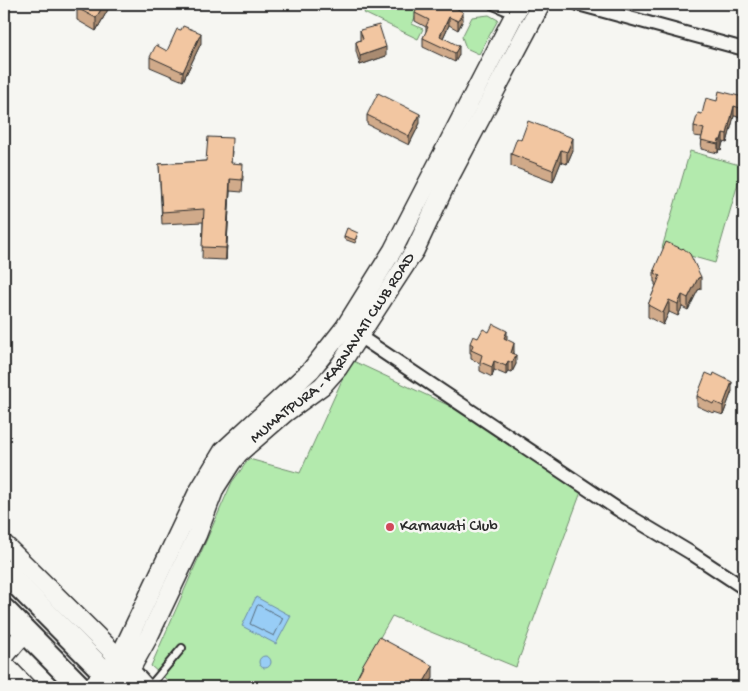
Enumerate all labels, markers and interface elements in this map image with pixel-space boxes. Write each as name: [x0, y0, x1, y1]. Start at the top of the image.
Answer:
street label: MUMATPURA - KARNAVATI CLUB ROAD: [246, 249, 420, 448]
place label: Karnavati Club: [400, 518, 498, 537]
marker: Karnavati Club: [384, 521, 396, 533]

